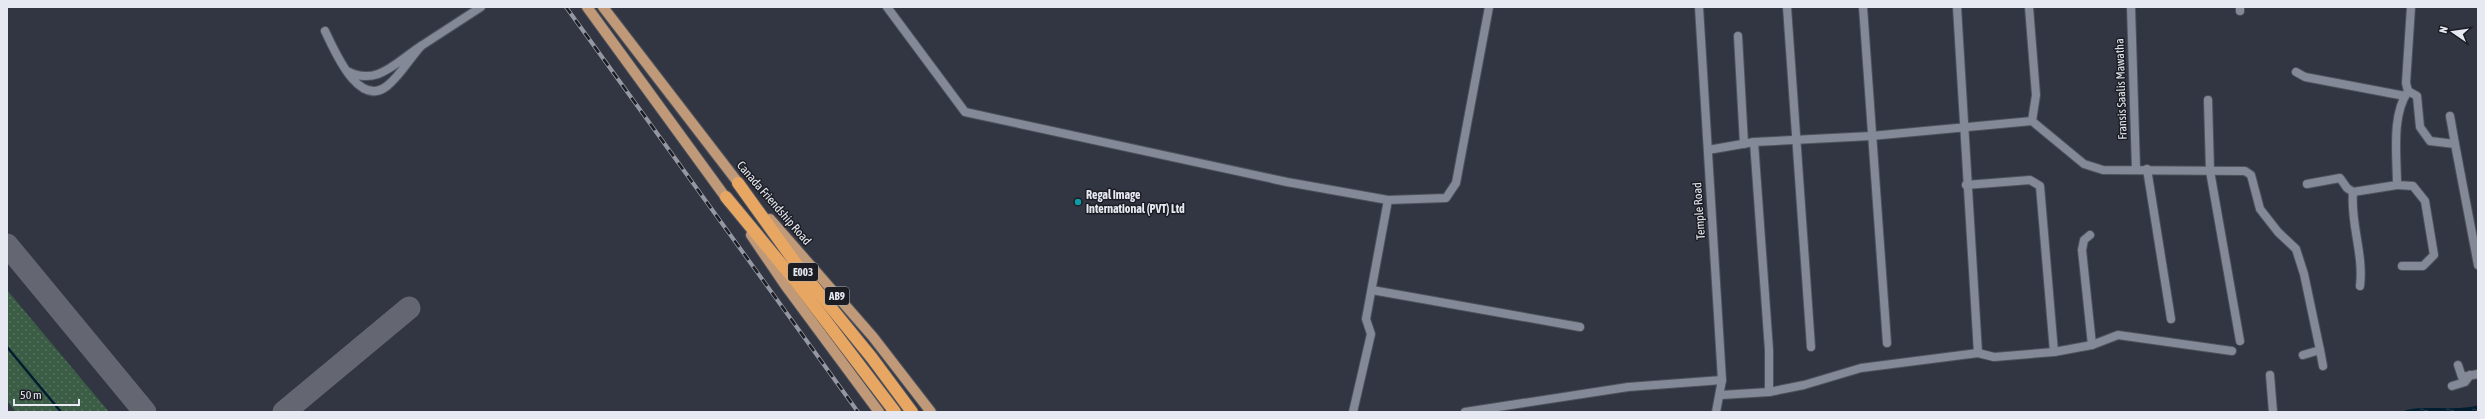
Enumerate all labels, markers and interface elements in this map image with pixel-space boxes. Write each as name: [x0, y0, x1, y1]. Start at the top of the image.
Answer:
north arrow: [2433, 12, 2473, 52]
text: N: [2437, 25, 2450, 34]
street label: Fransis Saalis Mawatha: [2112, 38, 2130, 140]
street label: Canada Friendship Road: [734, 158, 814, 248]
street label: Temple Road: [1690, 182, 1708, 240]
place label: Regal Image International (PVT) Ltd: [1086, 188, 1185, 216]
marker: Regal Image International (PVT) Ltd: [1073, 197, 1083, 207]
road number: E003: [788, 263, 818, 281]
road number: AB9: [825, 287, 849, 305]
scale bar: [14, 381, 79, 407]
text: 50 m: [20, 388, 42, 402]

